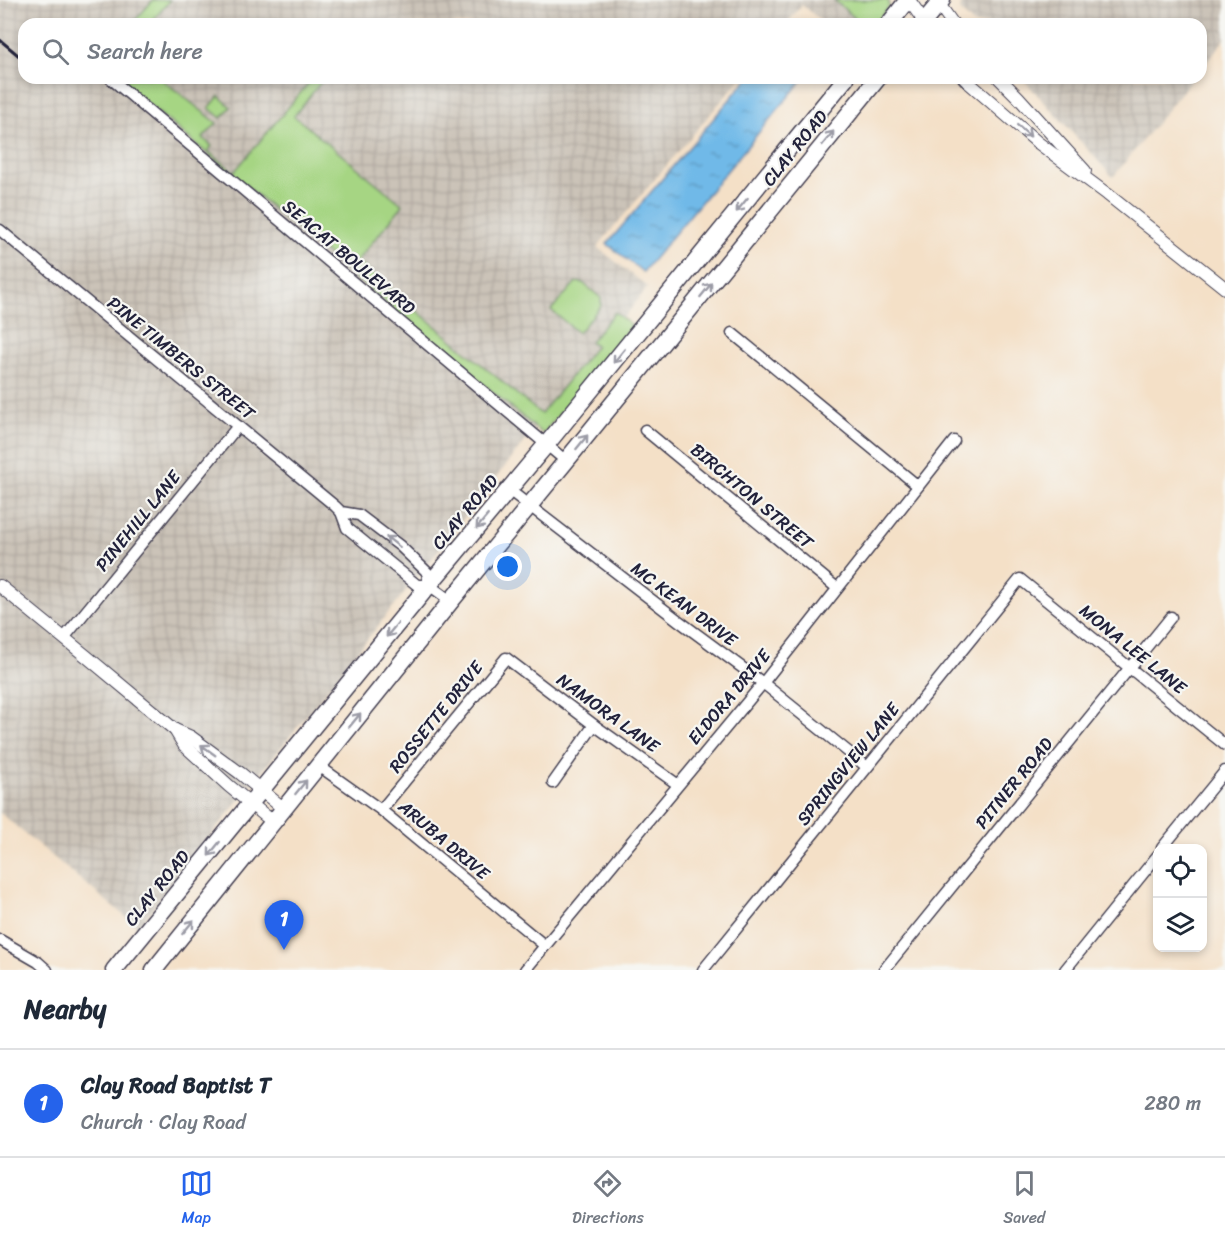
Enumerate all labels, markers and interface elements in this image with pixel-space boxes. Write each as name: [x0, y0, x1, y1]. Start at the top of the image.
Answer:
search box: [18, 18, 1207, 84]
text: Search here: [87, 32, 203, 71]
icon: search: [39, 35, 72, 68]
street label: CLAY ROAD: [754, 102, 836, 193]
one-way arrow: [1016, 124, 1031, 138]
one-way arrow: [822, 130, 835, 146]
street label: SEACAT BOULEVARD: [275, 191, 423, 323]
one-way arrow: [736, 196, 749, 212]
one-way arrow: [699, 282, 712, 298]
street label: PINE TIMBERS STREET: [100, 288, 263, 429]
one-way arrow: [612, 348, 626, 363]
one-way arrow: [575, 435, 588, 451]
street label: BIRCHTON STREET: [683, 435, 822, 558]
street label: PINEHILL LANE: [87, 462, 190, 579]
street label: CLAY ROAD: [423, 467, 507, 557]
one-way arrow: [475, 514, 488, 530]
one-way arrow: [386, 535, 402, 548]
your location: [493, 552, 522, 581]
street label: MC KEAN DRIVE: [624, 553, 745, 656]
street label: MONA LEE LANE: [1072, 595, 1195, 703]
one-way arrow: [386, 622, 399, 638]
street label: ELDORA DRIVE: [679, 641, 780, 752]
street label: ROSSETTE DRIVE: [380, 653, 492, 780]
street label: NAMORA LANE: [550, 664, 667, 762]
street label: SPRINGVIEW LANE: [788, 694, 909, 833]
one-way arrow: [349, 712, 362, 728]
street label: PITNER ROAD: [967, 730, 1062, 836]
one-way arrow: [201, 743, 217, 756]
one-way arrow: [295, 780, 308, 796]
street label: ARUBA DRIVE: [390, 791, 498, 889]
one-way arrow: [207, 841, 221, 856]
street label: CLAY ROAD: [116, 842, 198, 933]
map controls: [1153, 844, 1207, 952]
button: locate: [1153, 844, 1207, 898]
button: layers: [1153, 898, 1207, 952]
pin: 1: [264, 900, 304, 950]
one-way arrow: [182, 919, 195, 935]
text: Nearby: [24, 986, 106, 1032]
text: Clay Road Baptist T: [81, 1066, 271, 1105]
text: 1: [39, 1086, 48, 1121]
text: 280 m: [1144, 1086, 1201, 1121]
text: Church · Clay Road: [81, 1105, 246, 1140]
tab: Map: [180, 1167, 213, 1232]
tab: Directions: [572, 1167, 644, 1232]
tab: Saved: [1003, 1167, 1045, 1232]

